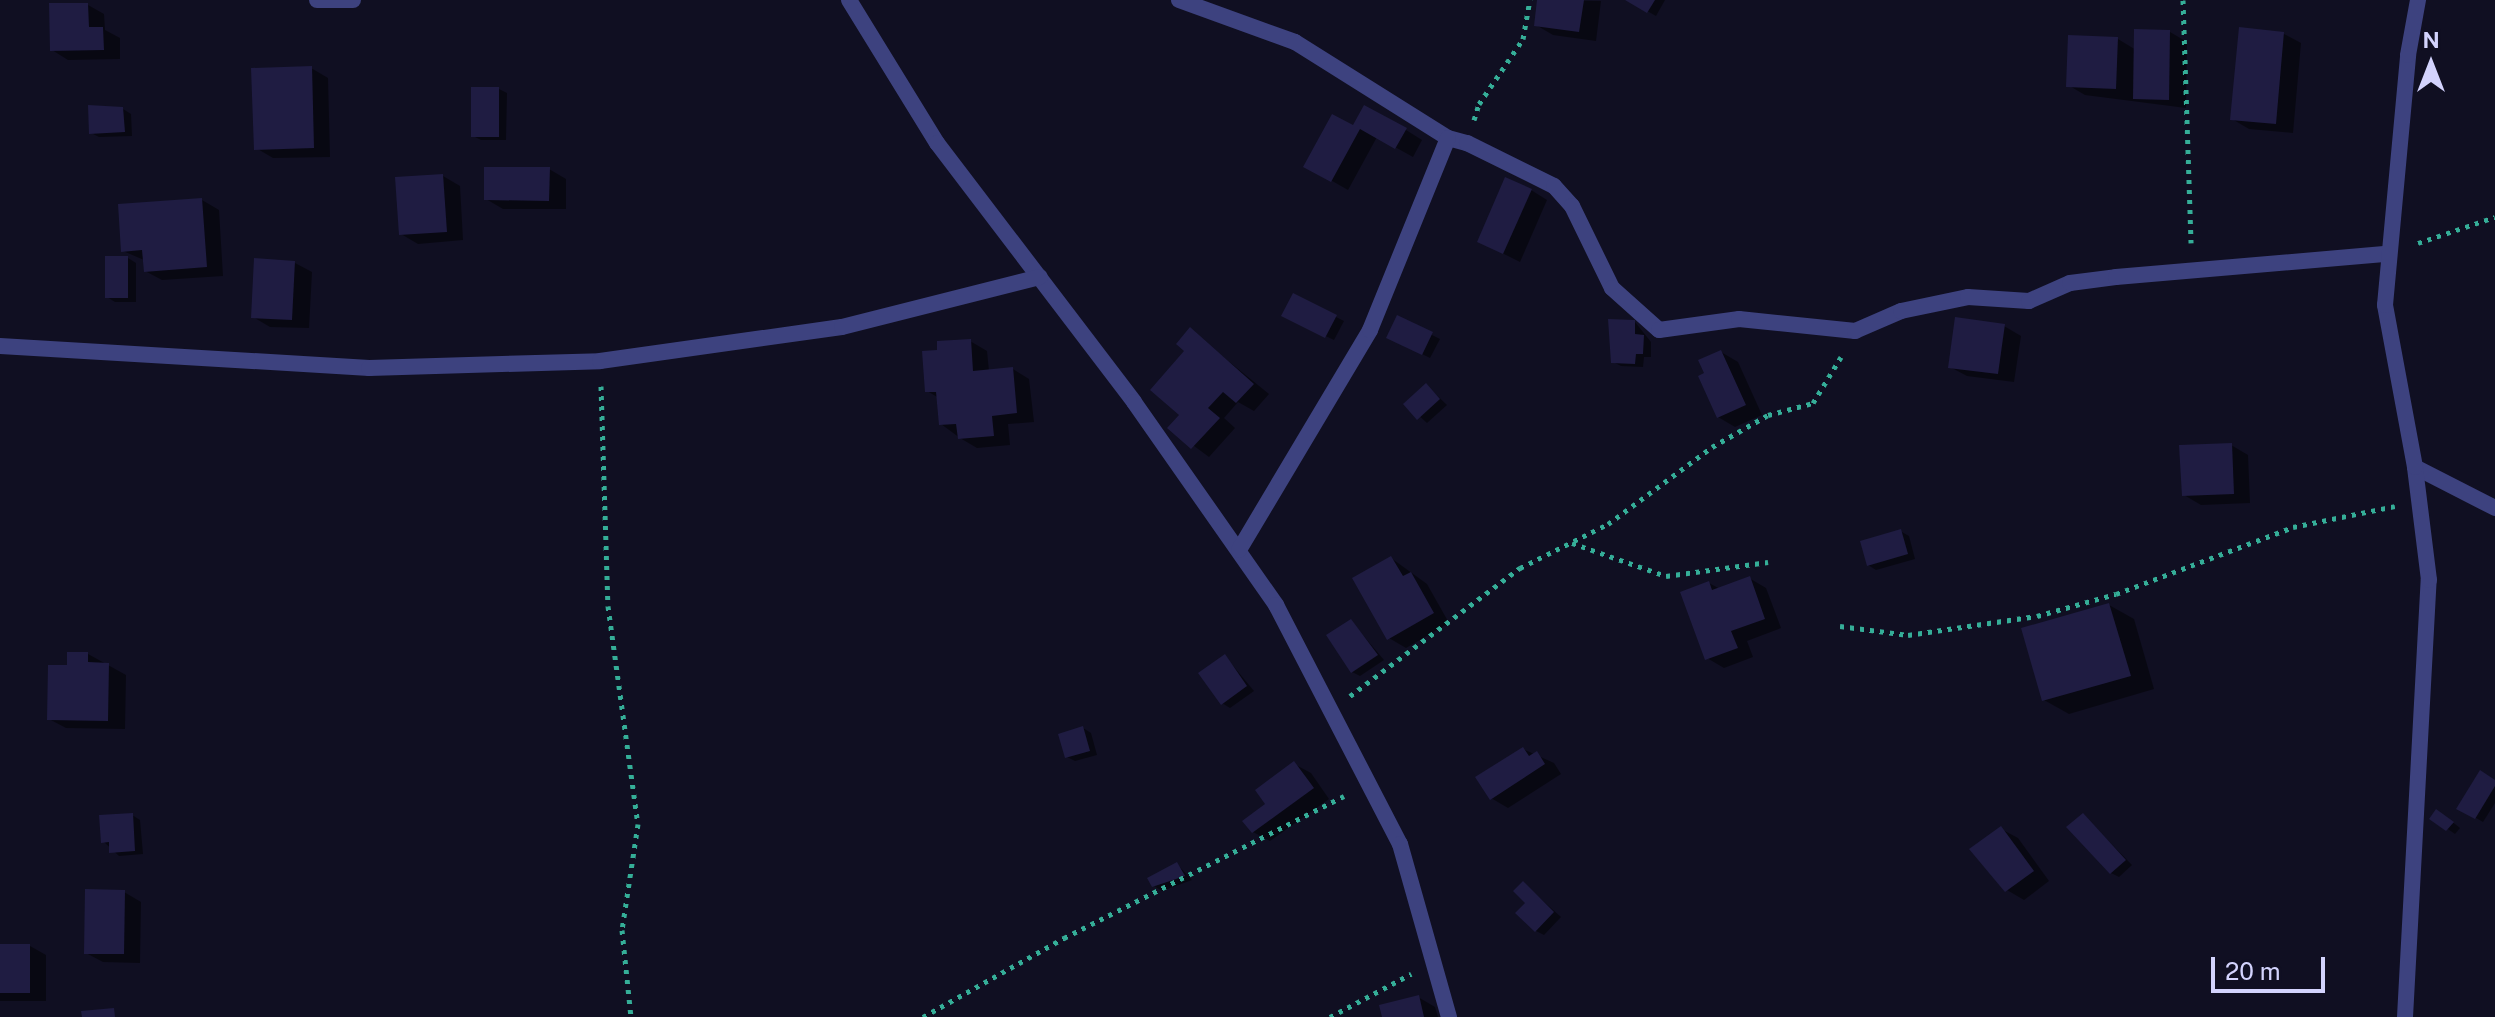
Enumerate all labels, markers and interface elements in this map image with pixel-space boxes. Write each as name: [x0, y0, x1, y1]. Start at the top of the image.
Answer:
north arrow: [2391, 24, 2471, 104]
text: N: [2422, 27, 2440, 53]
scale bar: [2215, 941, 2329, 991]
text: 20 m: [2225, 957, 2281, 985]

